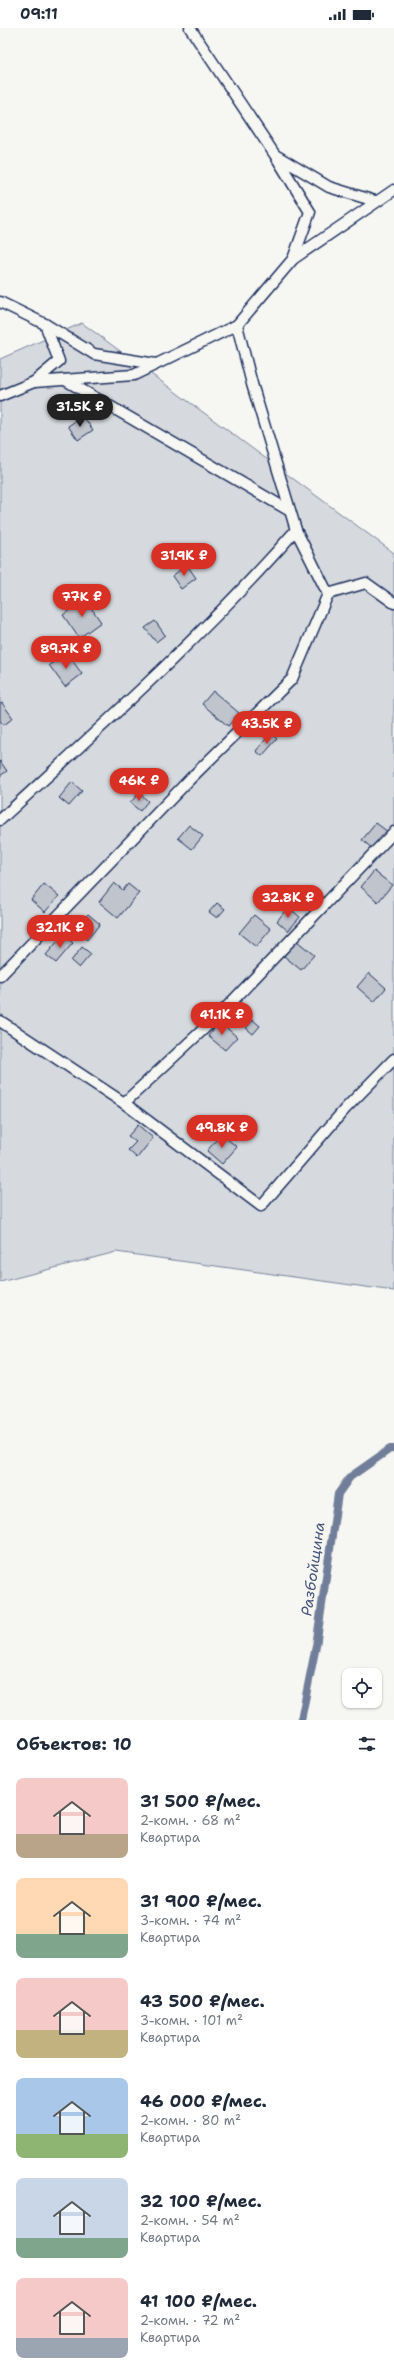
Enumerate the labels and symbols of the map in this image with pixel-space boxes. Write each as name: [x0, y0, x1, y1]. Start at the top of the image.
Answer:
pin: 31.5K ₽: [43, 394, 117, 428]
pin: 31.9K ₽: [147, 543, 221, 577]
pin: 77K ₽: [54, 584, 110, 618]
pin: 89.7K ₽: [29, 636, 103, 670]
pin: 43.5K ₽: [230, 711, 304, 745]
pin: 46K ₽: [111, 768, 167, 802]
pin: 32.8K ₽: [251, 885, 325, 919]
pin: 32.1K ₽: [23, 915, 97, 949]
pin: 41.1K ₽: [185, 1002, 259, 1036]
pin: 49.8K ₽: [185, 1115, 259, 1149]
water label: Разбойщина: [297, 1521, 329, 1617]

